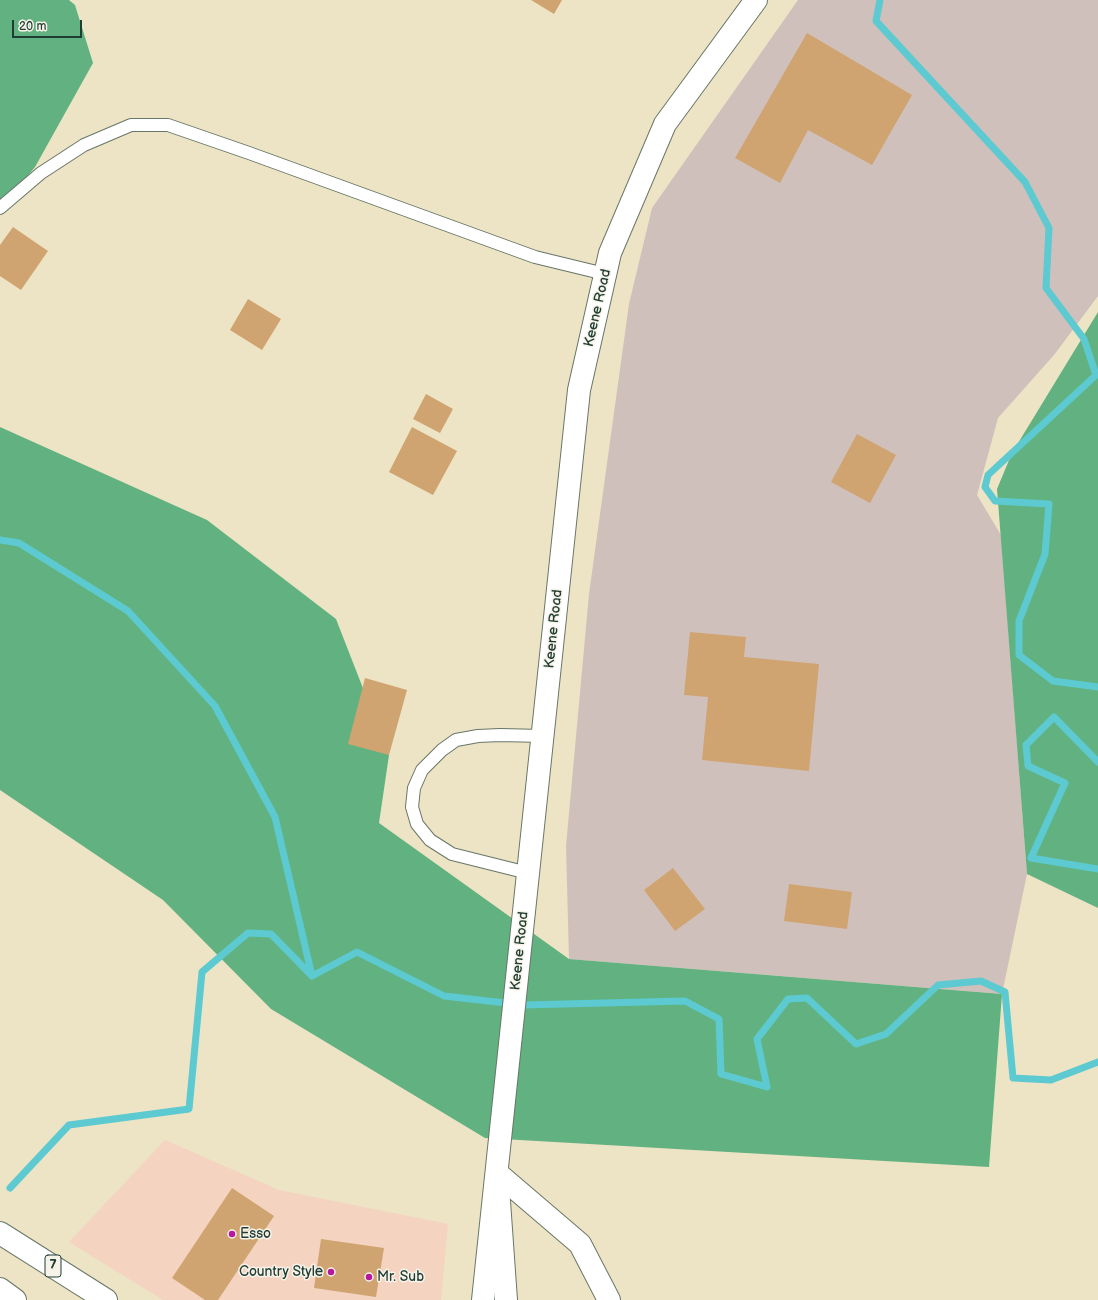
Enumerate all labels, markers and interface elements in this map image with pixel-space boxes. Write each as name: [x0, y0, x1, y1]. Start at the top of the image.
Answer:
scale bar: [14, 12, 84, 38]
text: 20 m: [19, 19, 46, 34]
street label: Keene Road: [581, 267, 615, 349]
street label: Keene Road: [542, 589, 566, 669]
street label: Keene Road: [508, 911, 532, 991]
place label: Esso: [240, 1226, 271, 1242]
marker: Esso: [227, 1229, 237, 1239]
road number: 7: [45, 1255, 61, 1277]
place label: Country Style: [239, 1264, 323, 1280]
marker: Country Style: [326, 1267, 336, 1277]
place label: Mr. Sub: [377, 1269, 424, 1285]
marker: Mr. Sub: [364, 1272, 374, 1282]

